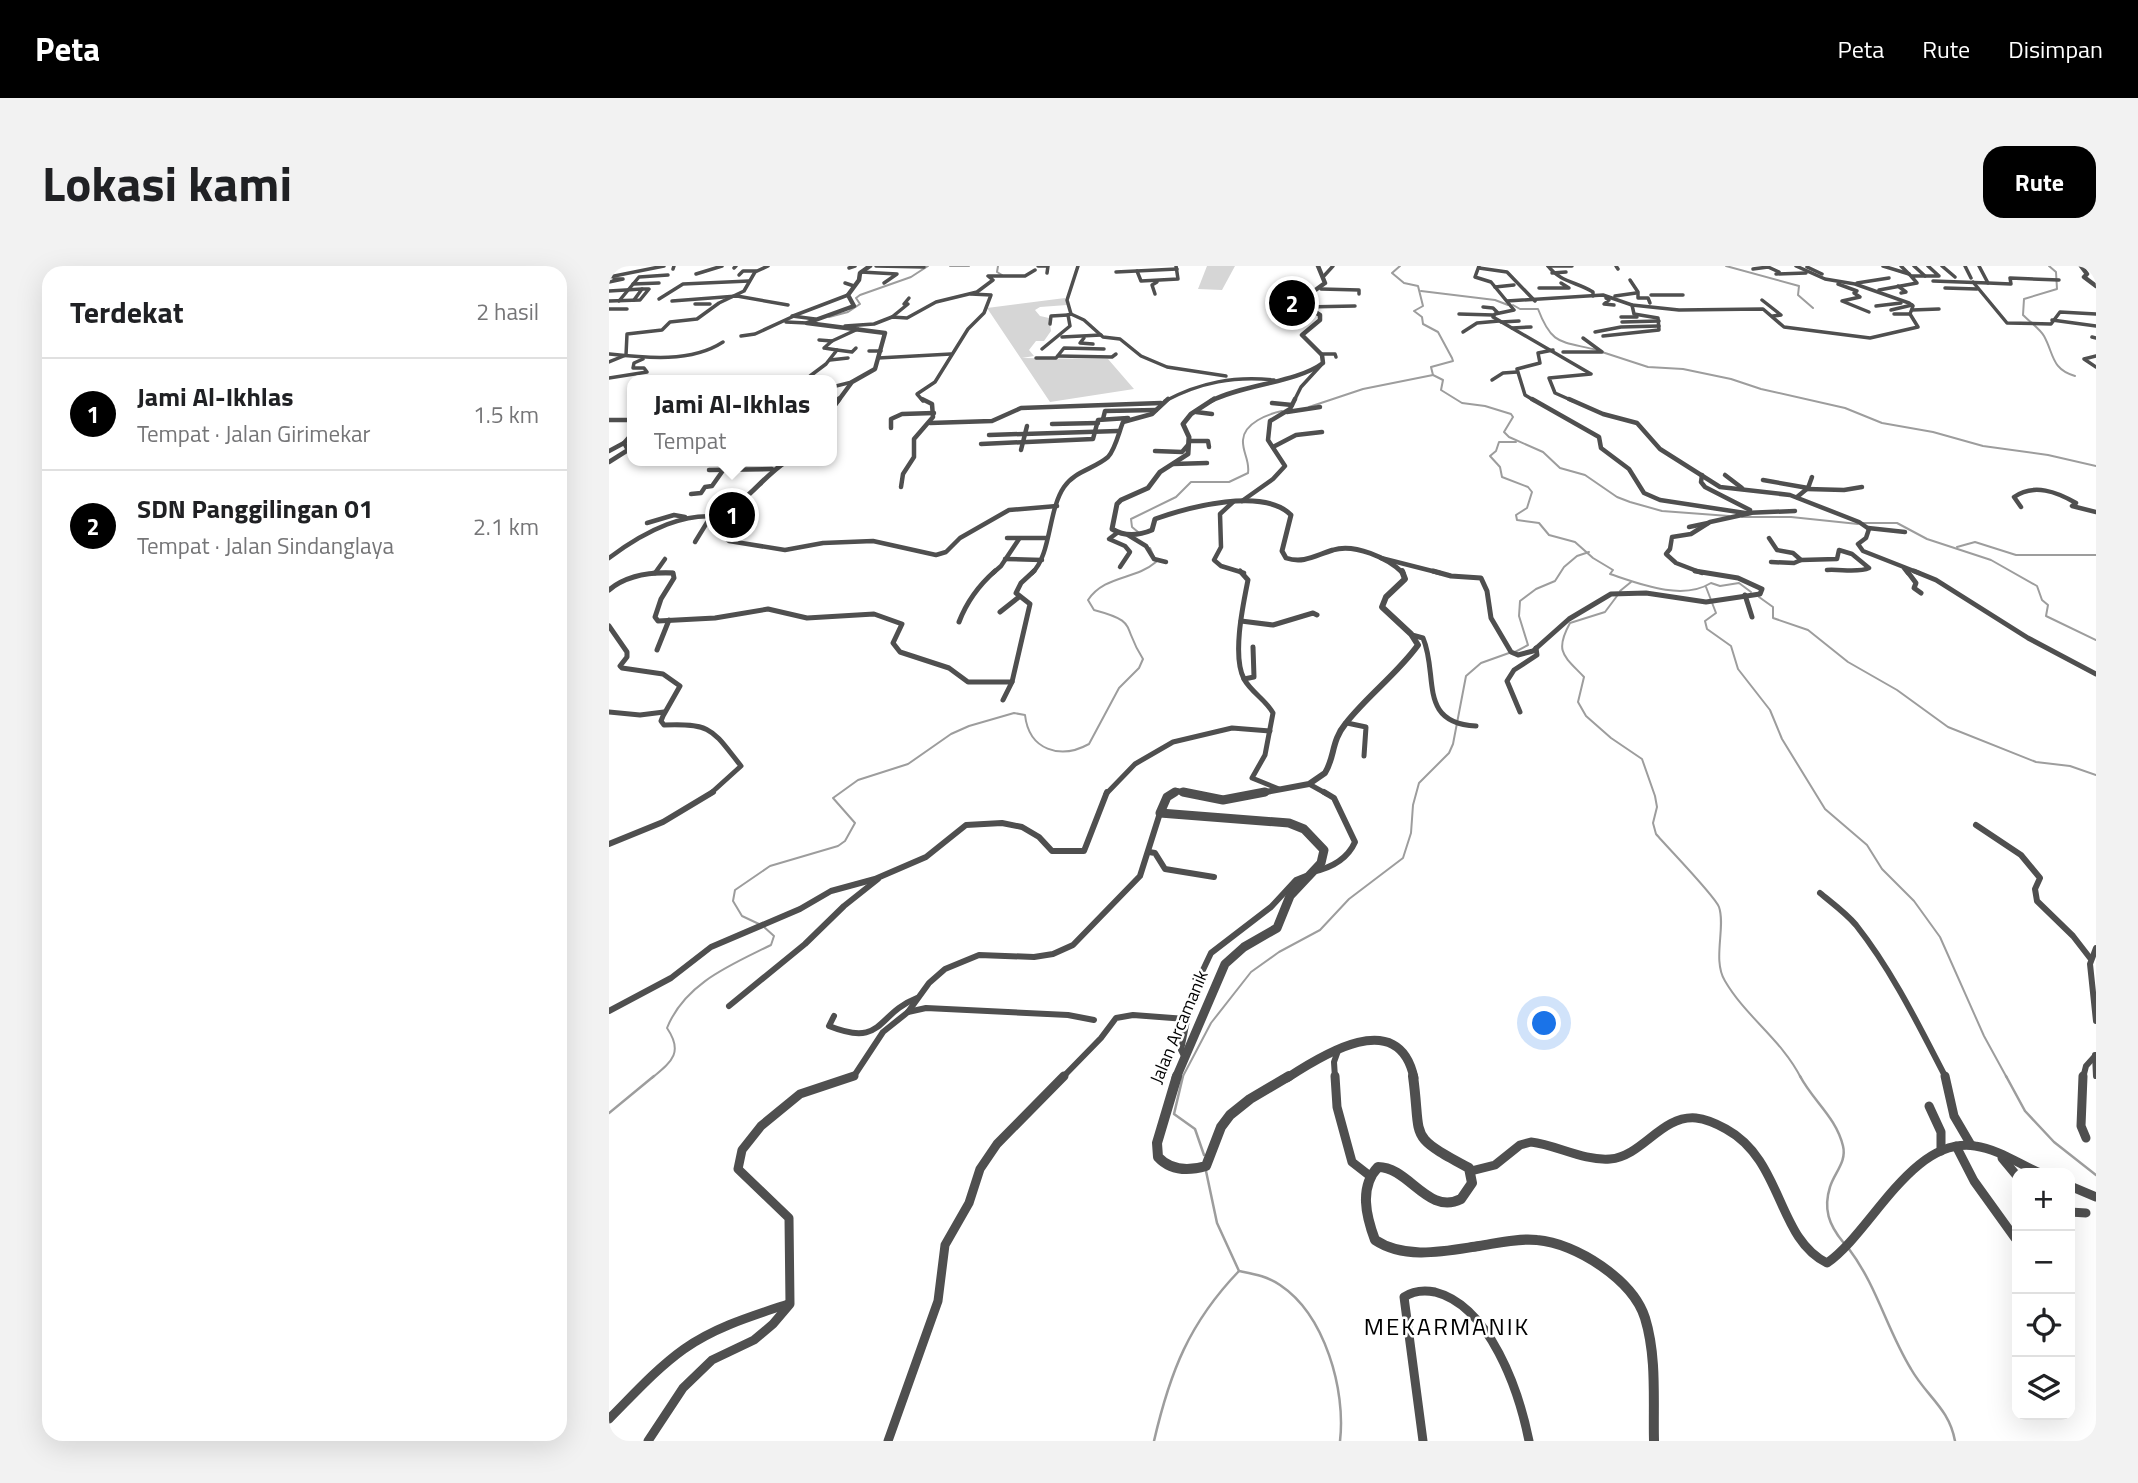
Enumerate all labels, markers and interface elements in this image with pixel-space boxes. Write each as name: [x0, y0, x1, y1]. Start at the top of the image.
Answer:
text: Peta: [35, 24, 100, 74]
text: Peta: [1838, 31, 1884, 67]
text: Rute: [1922, 31, 1970, 67]
text: Disimpan: [2008, 31, 2103, 67]
text: Lokasi kami: [42, 145, 292, 220]
button: Rute: [1983, 146, 2096, 218]
pin: 2: [1269, 277, 1315, 329]
text: Terdekat: [70, 289, 184, 335]
text: 2 hasil: [476, 294, 539, 329]
popup: [627, 375, 837, 466]
text: Jami Al-Ikhlas: [137, 377, 293, 416]
text: Jami Al-Ikhlas: [654, 384, 810, 423]
text: 1: [87, 397, 99, 432]
text: 1.5 km: [473, 397, 539, 432]
text: Tempat · Jalan Girimekar: [137, 416, 371, 451]
text: Tempat: [654, 423, 726, 458]
text: SDN Panggilingan 01: [137, 489, 373, 528]
pin: 1: [709, 489, 755, 541]
text: 2: [87, 509, 99, 544]
text: 2.1 km: [473, 509, 539, 544]
text: Tempat · Jalan Sindanglaya: [137, 528, 394, 563]
street label: Jalan Arcamanik: [1142, 966, 1215, 1088]
your location: [1527, 1006, 1561, 1040]
map controls: [2012, 1168, 2075, 1420]
button: +: [2012, 1168, 2075, 1231]
button: −: [2012, 1231, 2075, 1294]
button: locate: [2012, 1294, 2075, 1357]
district label: MEKARMANIK: [1364, 1308, 1530, 1344]
button: layers: [2012, 1357, 2075, 1420]

